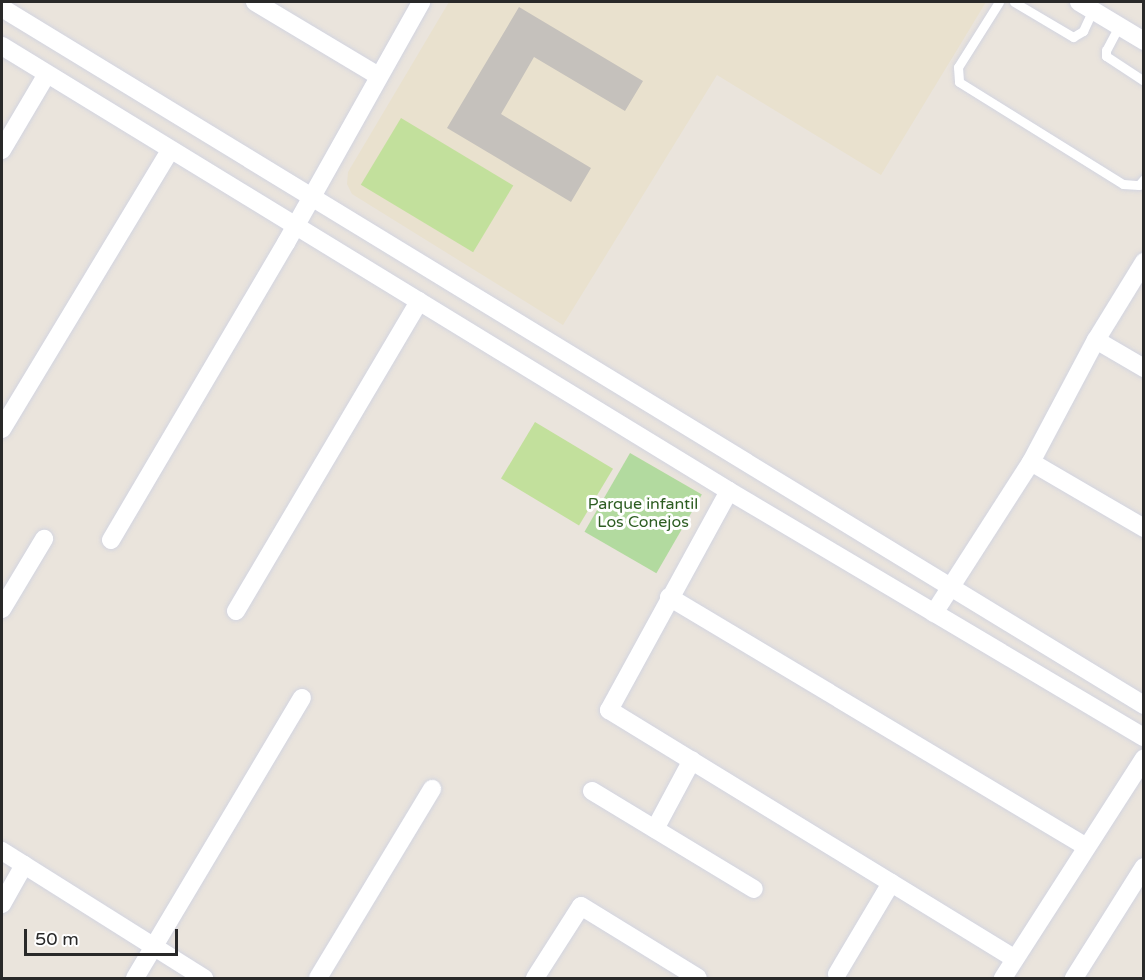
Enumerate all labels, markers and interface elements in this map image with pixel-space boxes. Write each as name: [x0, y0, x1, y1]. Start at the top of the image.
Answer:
park label: Parque infantil Los Conejos: [588, 494, 698, 532]
scale bar: [27, 917, 182, 955]
text: 50 m: [35, 928, 79, 950]

